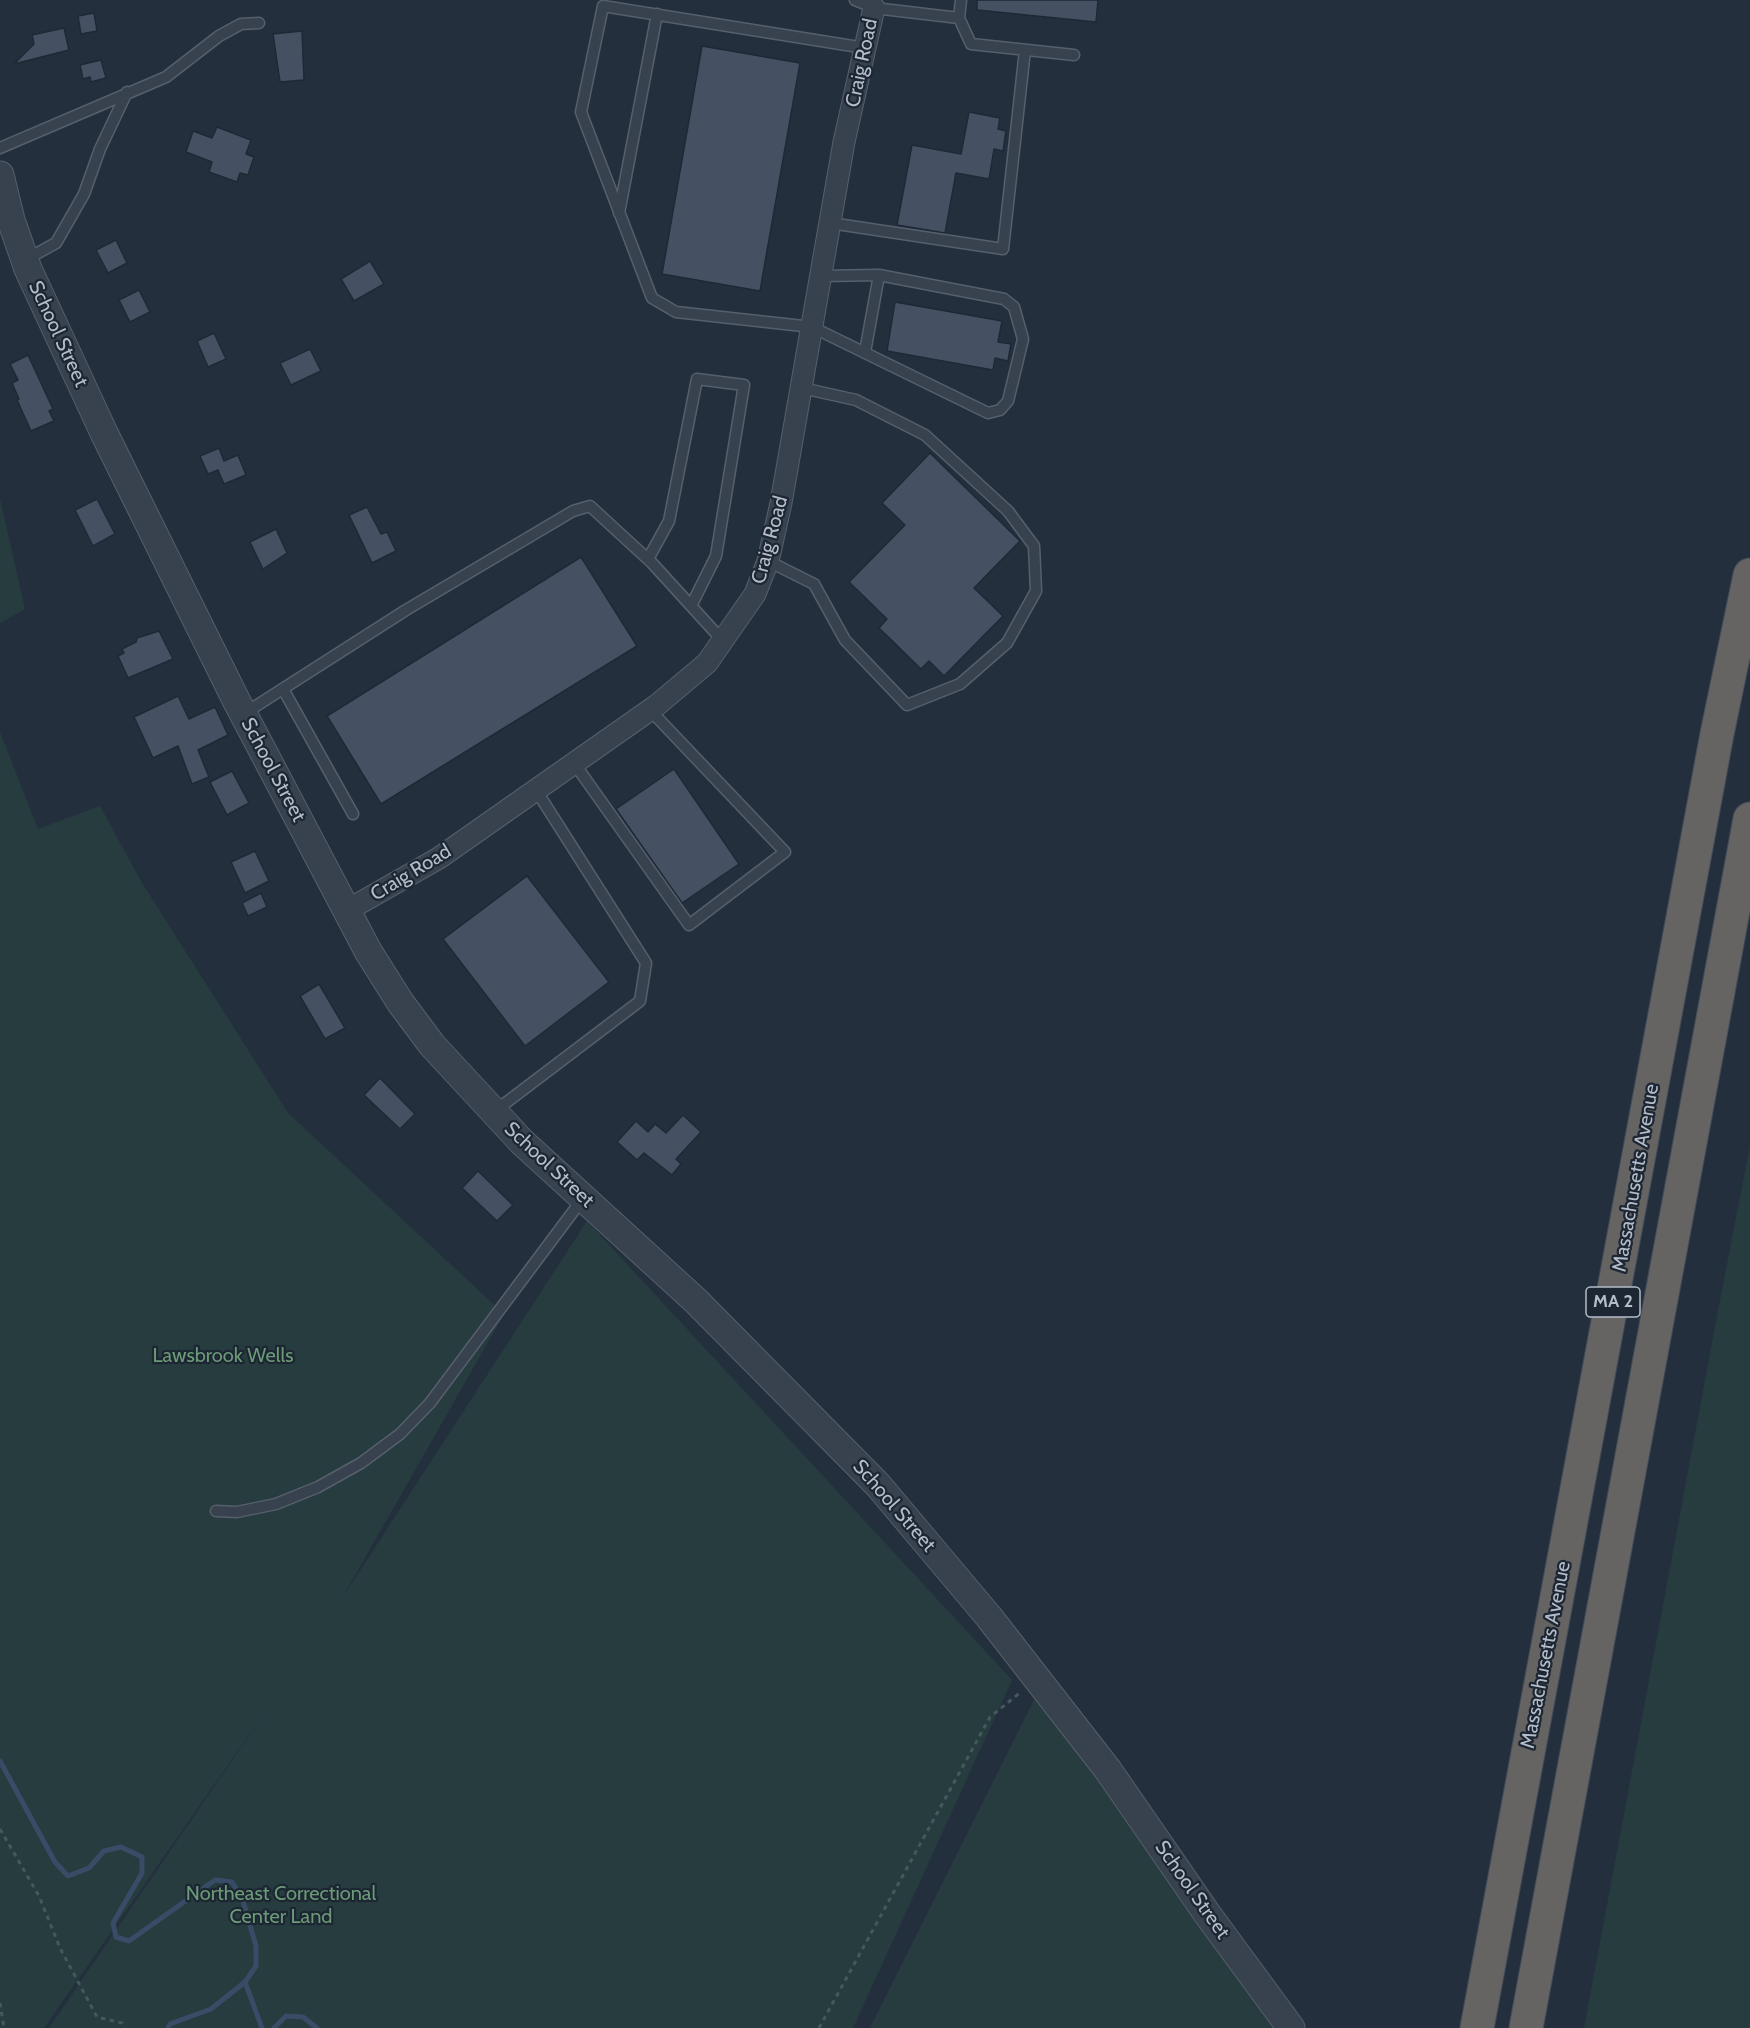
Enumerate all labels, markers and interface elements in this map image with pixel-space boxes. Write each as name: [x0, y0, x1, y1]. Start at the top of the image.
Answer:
street label: Craig Road: [841, 16, 883, 110]
street label: School Street: [23, 277, 93, 391]
street label: Craig Road: [747, 493, 793, 587]
street label: School Street: [236, 714, 310, 826]
street label: Craig Road: [366, 840, 456, 906]
street label: Massachusetts Avenue: [1608, 1082, 1664, 1274]
street label: School Street: [499, 1117, 599, 1213]
road number: MA 2: [1586, 1287, 1640, 1317]
park label: Lawsbrook Wells: [153, 1344, 293, 1368]
street label: School Street: [847, 1455, 941, 1557]
street label: Massachusetts Avenue: [1516, 1559, 1576, 1751]
street label: School Street: [1149, 1836, 1235, 1944]
park label: Northeast Correctional Center Land: [186, 1882, 376, 1929]

